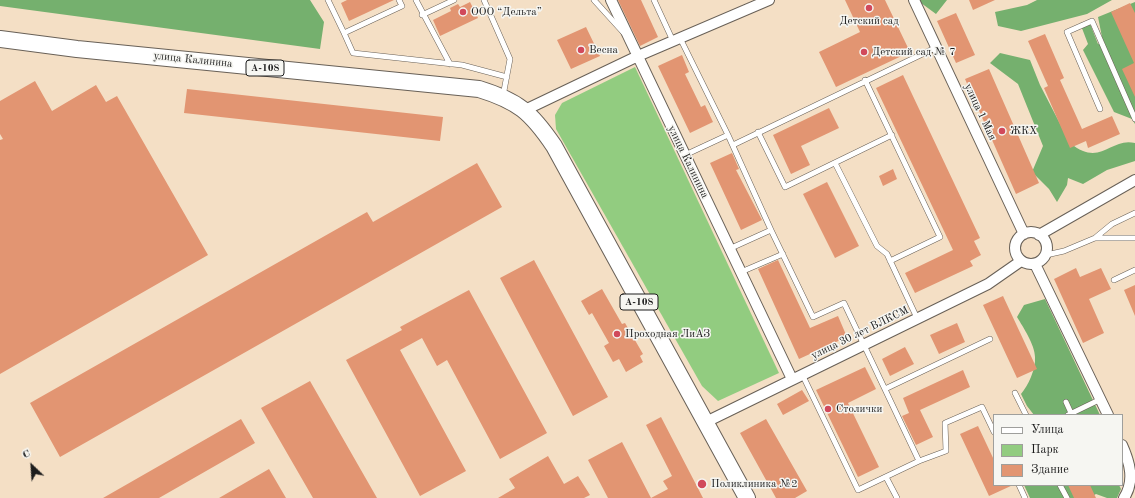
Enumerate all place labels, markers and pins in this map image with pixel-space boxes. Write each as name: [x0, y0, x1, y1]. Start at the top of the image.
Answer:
marker: Детский сад: [864, 3, 874, 13]
place label: ООО “Дельта”: [471, 5, 542, 19]
marker: ООО “Дельта”: [458, 7, 468, 17]
place label: Детский сад: [839, 14, 899, 28]
place label: Весна: [589, 43, 618, 57]
marker: Весна: [576, 45, 586, 55]
place label: Детский сад № 7: [872, 45, 956, 59]
marker: Детский сад № 7: [859, 47, 869, 57]
place label: ЖКХ: [1010, 124, 1037, 138]
marker: ЖКХ: [997, 126, 1007, 136]
place label: Проходная ЛиАЗ: [625, 327, 710, 341]
marker: Проходная ЛиАЗ: [612, 329, 622, 339]
place label: Столички: [836, 402, 882, 416]
marker: Столички: [823, 404, 833, 414]
place label: Поликлиника №2: [711, 477, 798, 491]
marker: Поликлиника №2: [696, 478, 708, 490]

